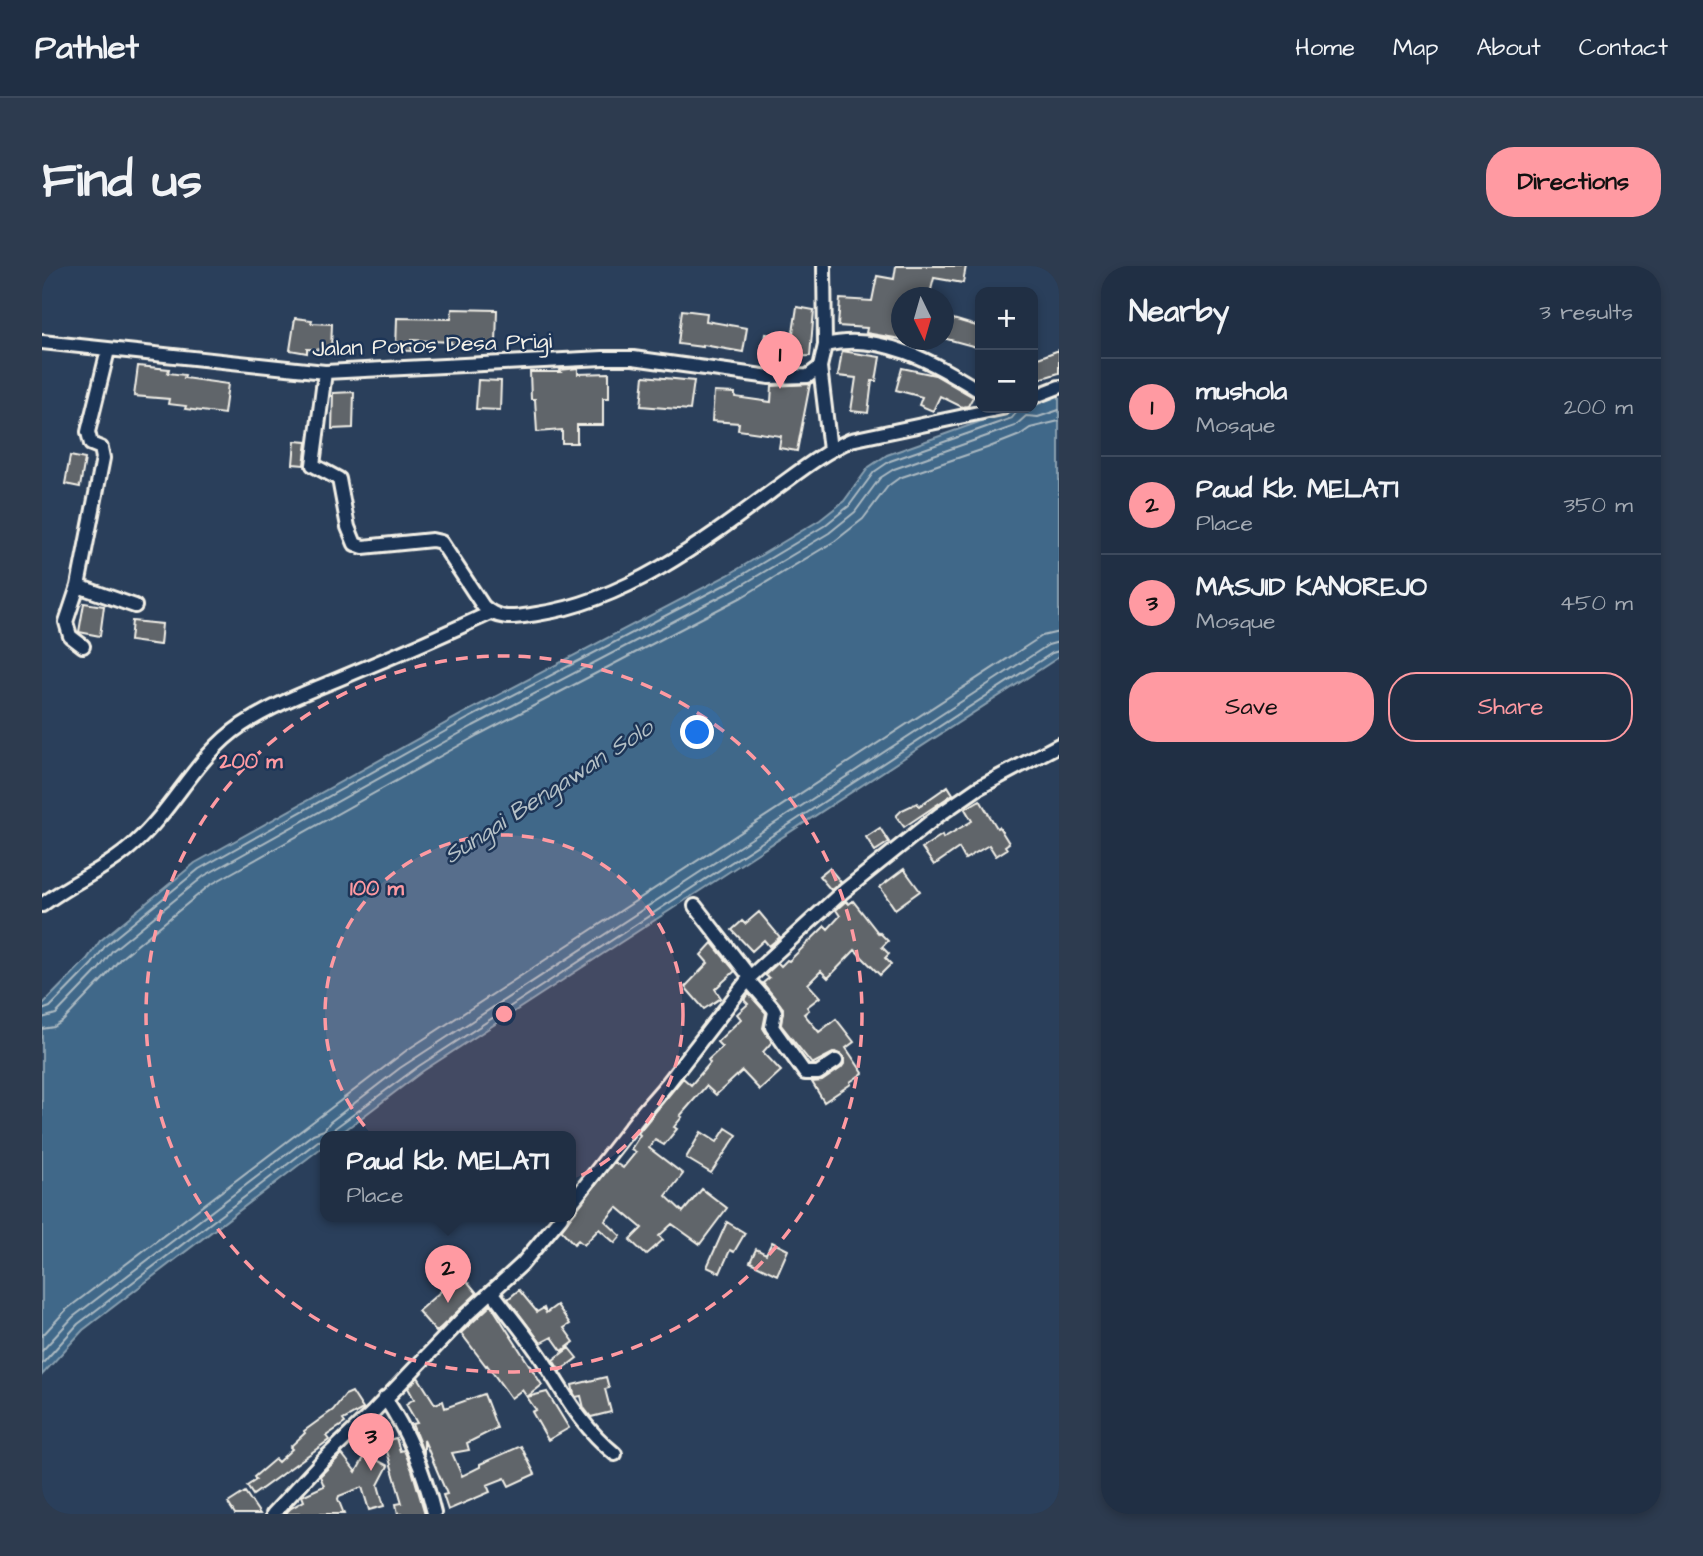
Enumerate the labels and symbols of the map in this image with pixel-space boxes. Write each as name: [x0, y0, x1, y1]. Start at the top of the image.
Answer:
north arrow: [891, 287, 954, 350]
street label: Jalan Poros Desa Prigi: [312, 325, 553, 366]
pin: 1: [757, 331, 803, 389]
water label: Sungai Bengawan Solo: [437, 710, 662, 873]
your location: [680, 715, 714, 749]
text: 200 m: [218, 747, 283, 776]
text: 100 m: [350, 874, 405, 903]
centre of rings: [492, 1002, 516, 1026]
pin: 2: [425, 1245, 471, 1303]
pin: 3: [348, 1413, 394, 1471]

